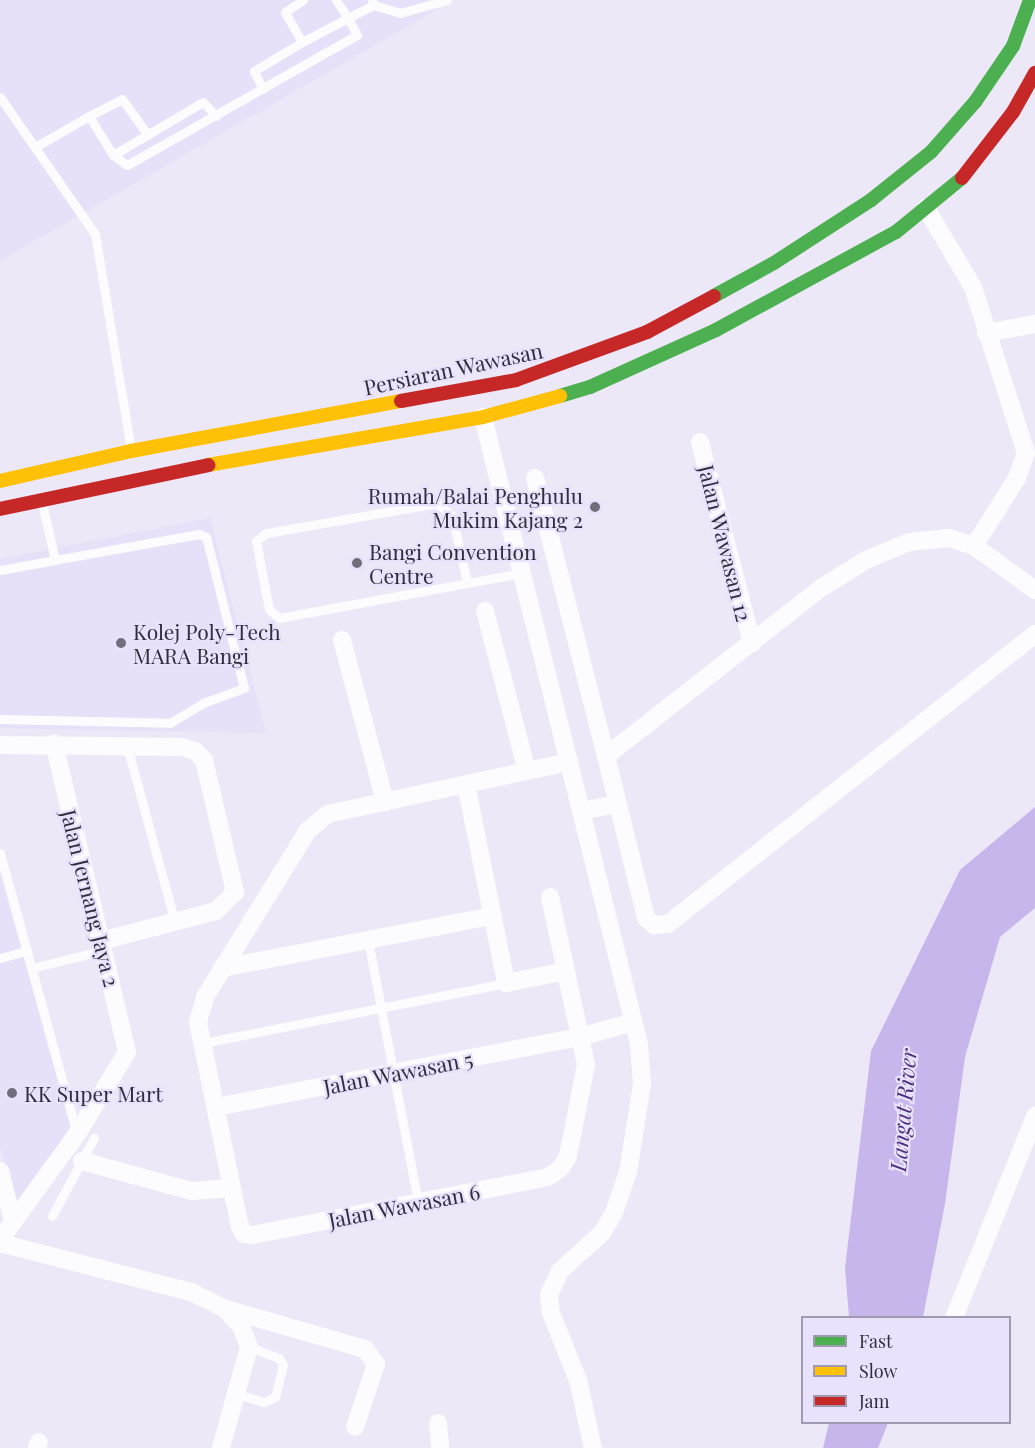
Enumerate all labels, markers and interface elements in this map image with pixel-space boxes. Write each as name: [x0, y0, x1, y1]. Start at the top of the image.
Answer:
street label: Persiaran Wawasan: [361, 337, 545, 399]
street label: Jalan Wawasan 12: [694, 462, 758, 624]
place label: Rumah/Balai Penghulu Mukim Kajang 2: [368, 482, 583, 532]
marker: Rumah/Balai Penghulu Mukim Kajang 2: [588, 500, 602, 514]
place label: Bangi Convention Centre: [369, 538, 537, 588]
marker: Bangi Convention Centre: [350, 556, 364, 570]
place label: Kolej Poly-Tech MARA Bangi: [133, 618, 281, 668]
marker: Kolej Poly-Tech MARA Bangi: [114, 636, 128, 650]
street label: Jalan Jernang Jaya 2: [57, 807, 125, 989]
street label: Jalan Wawasan 5: [321, 1045, 475, 1099]
water label: Langat River: [884, 1047, 922, 1173]
place label: KK Super Mart: [24, 1080, 163, 1106]
marker: KK Super Mart: [5, 1086, 19, 1100]
street label: Jalan Wawasan 6: [326, 1178, 482, 1232]
legend: [801, 1316, 1011, 1424]
text: Fast: [859, 1329, 892, 1353]
text: Slow: [859, 1359, 897, 1383]
text: Jam: [859, 1389, 889, 1413]

